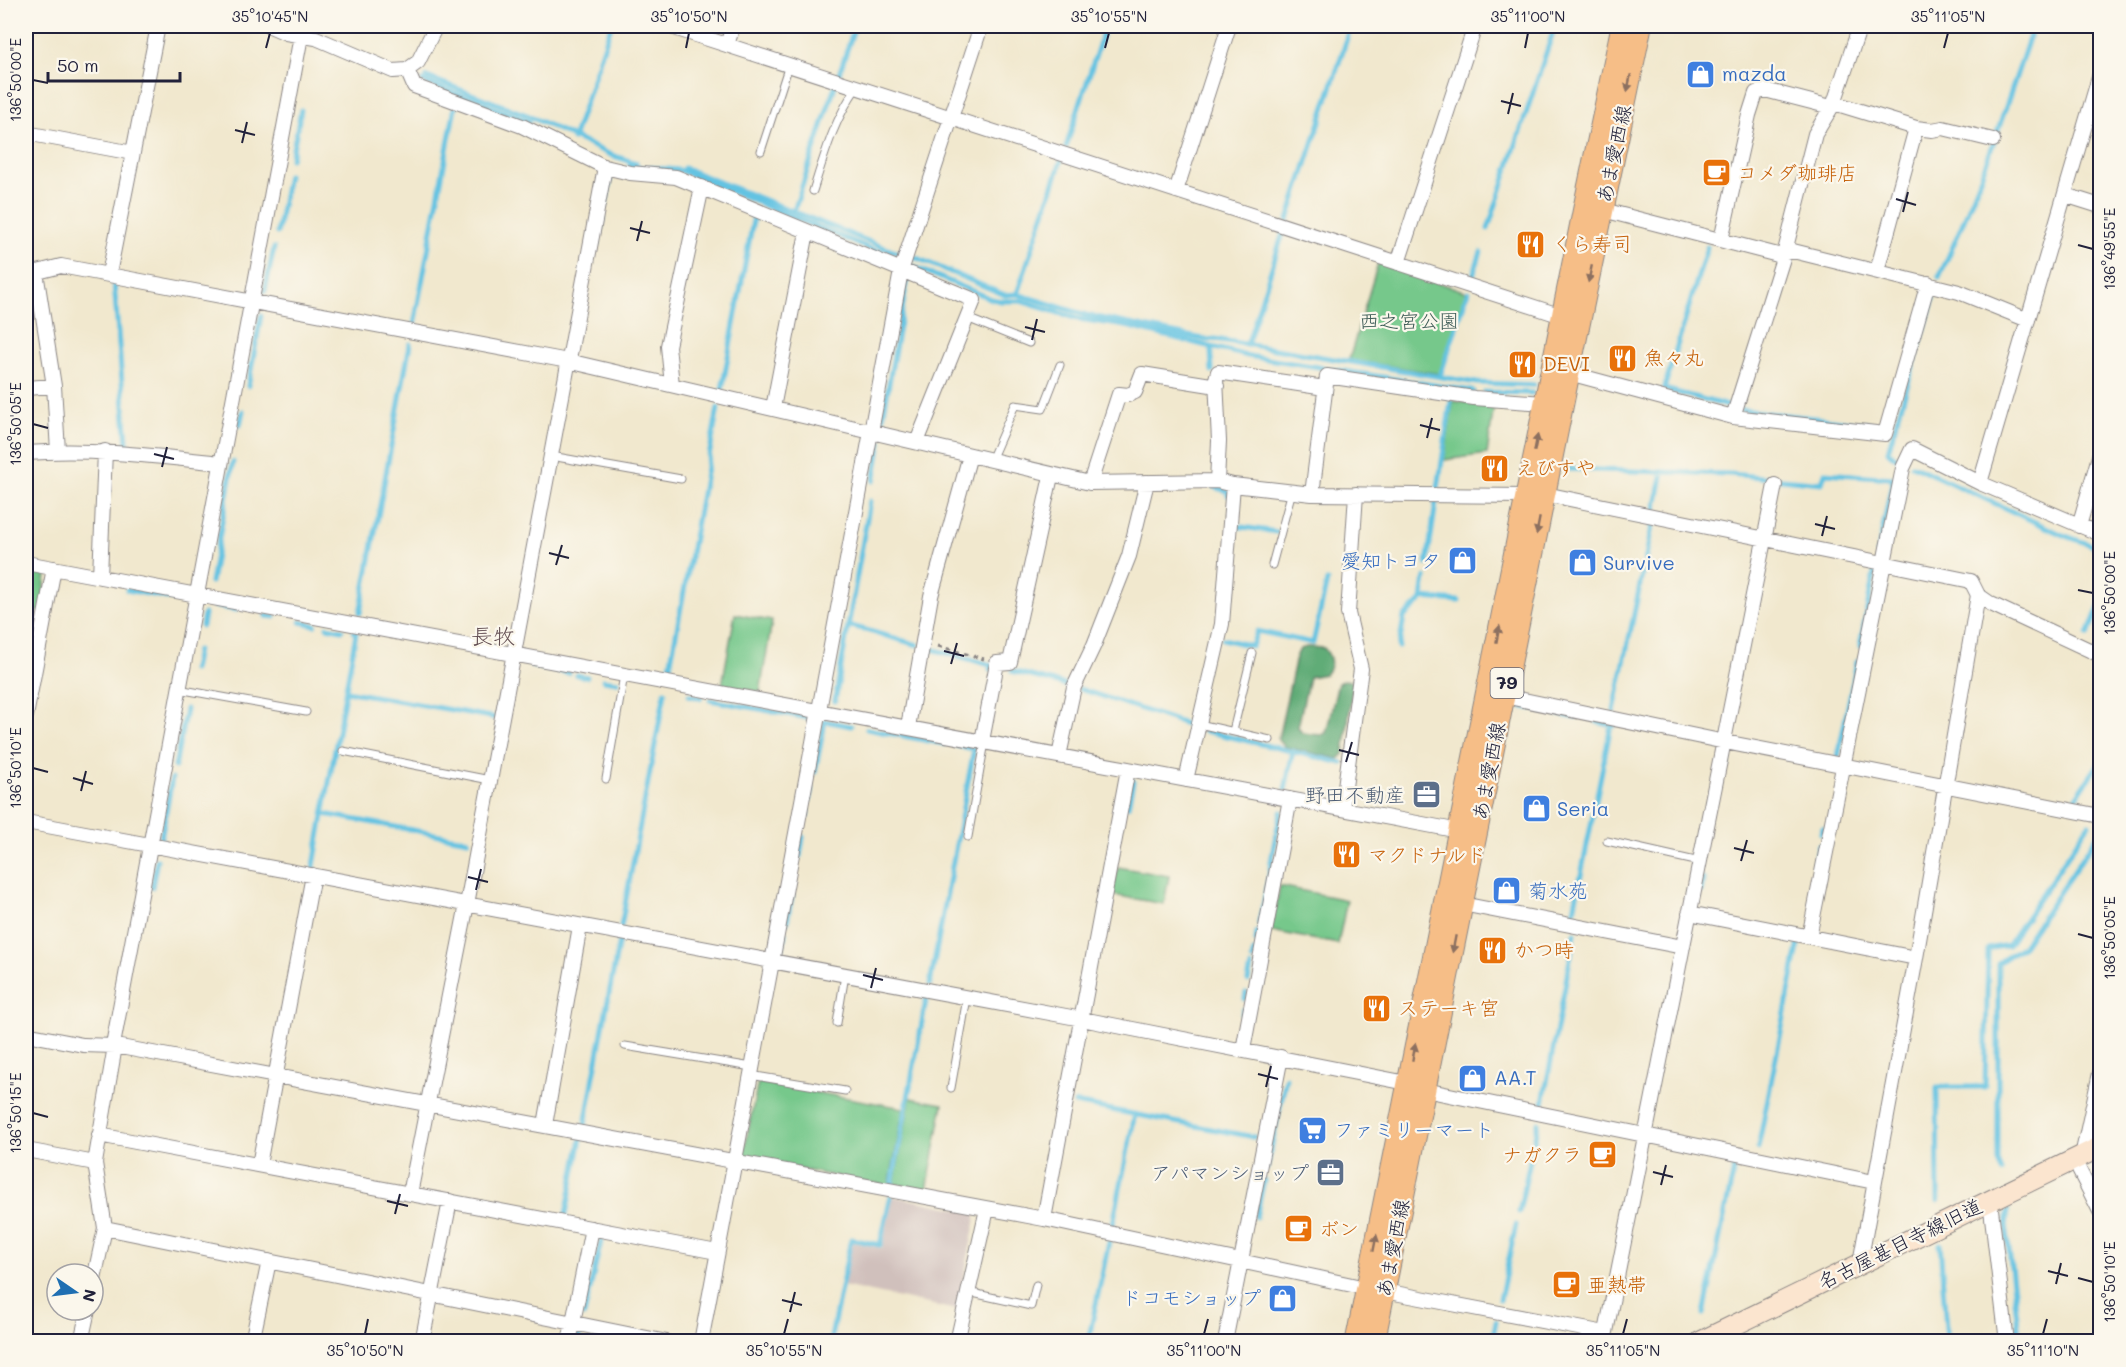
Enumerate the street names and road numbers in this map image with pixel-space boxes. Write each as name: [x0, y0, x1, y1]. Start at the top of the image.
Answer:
street label: あま愛西線: [1590, 102, 1636, 205]
road number: 79: [1490, 668, 1524, 698]
street label: あま愛西線: [1466, 719, 1510, 822]
street label: 名古屋甚目寺線旧道: [1813, 1192, 1986, 1294]
street label: あま愛西線: [1370, 1196, 1414, 1299]

